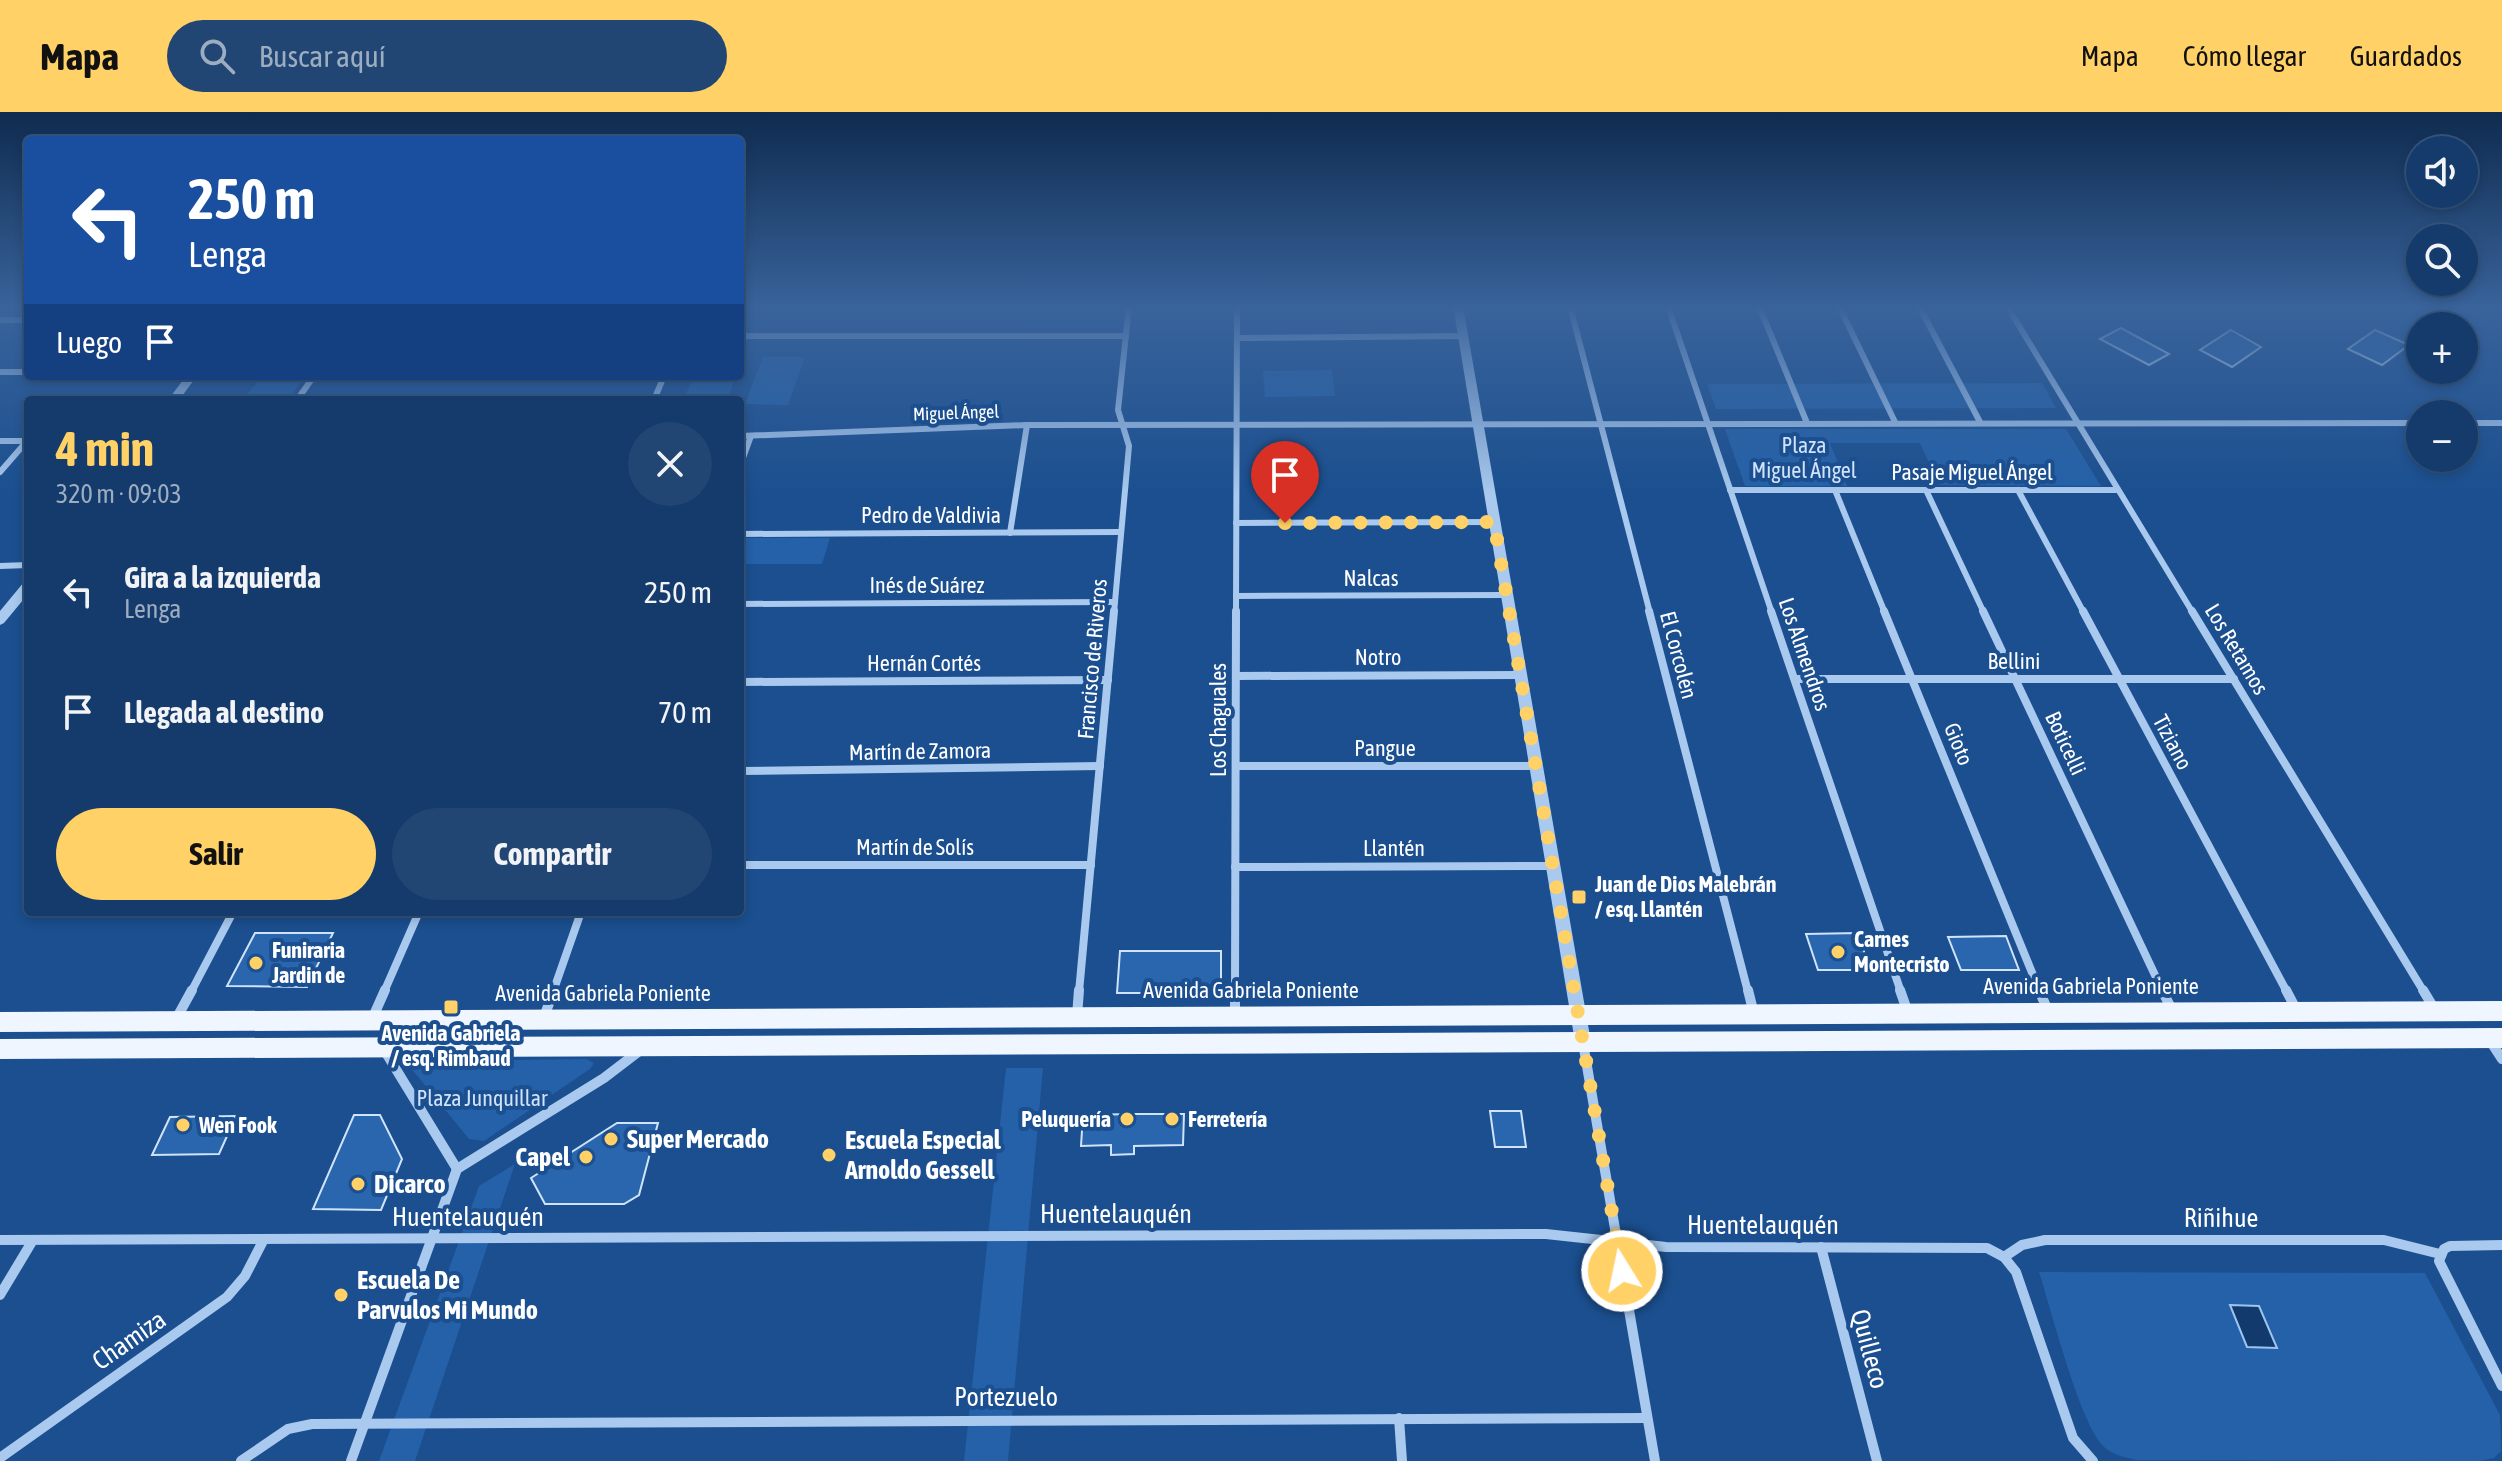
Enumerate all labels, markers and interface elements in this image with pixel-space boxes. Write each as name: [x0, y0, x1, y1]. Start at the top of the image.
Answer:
search box: [167, 20, 727, 92]
icon: search: [195, 34, 239, 78]
text: Mapa: [40, 35, 119, 78]
text: Buscar aquí: [259, 39, 386, 73]
text: Mapa: [2081, 40, 2139, 72]
text: Cómo llegar: [2183, 40, 2306, 72]
text: Guardados: [2350, 40, 2462, 72]
map controls: [2406, 136, 2478, 472]
button: sound: [2406, 136, 2478, 208]
text: 250 m: [188, 167, 315, 231]
icon: left: [56, 168, 160, 272]
button: search: [2406, 224, 2478, 296]
text: Lenga: [188, 233, 267, 275]
button: +: [2406, 312, 2478, 384]
icon: arrive: [138, 320, 182, 364]
text: Luego: [56, 325, 122, 359]
street label: Miguel Ángel: [913, 400, 1000, 424]
button: −: [2406, 400, 2478, 472]
text: 4 min: [56, 421, 154, 476]
button: close: [628, 422, 712, 506]
park label: Plaza Miguel Ángel: [1751, 432, 1857, 483]
pin: [1251, 441, 1319, 523]
icon: arrive: [1263, 453, 1307, 497]
street label: Pasaje Miguel Ángel: [1891, 459, 2053, 485]
text: 320 m · 09:03: [56, 479, 182, 509]
street label: Pedro de Valdivia: [861, 502, 1001, 528]
text: Gira a la izquierda: [124, 560, 321, 594]
street label: Nalcas: [1344, 565, 1399, 591]
icon: left: [56, 570, 100, 614]
street label: Inés de Suárez: [870, 572, 985, 598]
text: 250 m: [644, 575, 712, 609]
street label: Francisco de Riveros: [1072, 578, 1112, 740]
text: Lenga: [124, 594, 181, 624]
street label: Los Almendros: [1774, 594, 1837, 714]
street label: Los Retamos: [2200, 599, 2274, 699]
street label: El Corcolén: [1655, 608, 1703, 702]
street label: Notro: [1355, 644, 1401, 670]
street label: Bellini: [1988, 648, 2040, 674]
street label: Hernán Cortés: [867, 650, 981, 676]
street label: Los Chaguales: [1205, 663, 1231, 777]
icon: arrive: [56, 690, 100, 734]
text: Llegada al destino: [124, 695, 324, 729]
text: 70 m: [658, 695, 712, 729]
street label: Boticelli: [2040, 707, 2092, 779]
street label: Tiziano: [2148, 710, 2198, 774]
street label: Gioto: [1939, 719, 1979, 769]
street label: Pangue: [1354, 735, 1416, 761]
street label: Martín de Zamora: [849, 737, 991, 765]
button: Salir: [56, 808, 376, 900]
button: Compartir: [392, 808, 712, 900]
street label: Martín de Solís: [856, 834, 974, 860]
street label: Llantén: [1363, 835, 1425, 861]
place label: Juan de Dios Malebrán / esq. Llantén: [1594, 871, 1776, 922]
marker: Juan de Dios Malebrán / esq. Llantén: [1570, 888, 1588, 906]
place label: Carnes Montecristo: [1854, 926, 1950, 977]
place label: Funiraria Jardin de: [271, 937, 345, 988]
marker: Carnes Montecristo: [1829, 943, 1847, 961]
marker: Funiraria Jardin de: [247, 954, 265, 972]
street label: Avenida Gabriela Poniente: [1983, 973, 2199, 999]
street label: Avenida Gabriela Poniente: [1143, 977, 1359, 1003]
street label: Avenida Gabriela Poniente: [495, 980, 711, 1006]
marker: Avenida Gabriela / esq. Rimbaud: [442, 998, 460, 1016]
place label: Avenida Gabriela / esq. Rimbaud: [381, 1020, 520, 1071]
park label: Plaza Junquillar: [417, 1085, 548, 1111]
place label: Peluquería: [1021, 1106, 1111, 1132]
place label: Ferretería: [1188, 1106, 1267, 1132]
marker: Peluquería: [1118, 1110, 1136, 1128]
marker: Ferretería: [1163, 1110, 1181, 1128]
place label: Wen Fook: [198, 1112, 277, 1138]
marker: Wen Fook: [174, 1116, 192, 1134]
place label: Super Mercado: [627, 1124, 769, 1154]
place label: Escuela Especial Arnoldo Gessell: [844, 1125, 1002, 1185]
marker: Super Mercado: [602, 1130, 620, 1148]
place label: Capel: [515, 1142, 571, 1172]
marker: Escuela Especial Arnoldo Gessell: [820, 1146, 838, 1164]
marker: Capel: [577, 1148, 595, 1166]
place label: Dicarco: [374, 1169, 446, 1199]
marker: Dicarco: [349, 1175, 367, 1193]
street label: Huentelauquén: [1040, 1199, 1192, 1229]
street label: Huentelauquén: [392, 1202, 544, 1232]
street label: Riñihue: [2184, 1203, 2258, 1233]
street label: Huentelauquén: [1687, 1210, 1839, 1240]
position arrow: [1580, 1229, 1664, 1313]
place label: Escuela De Parvulos Mi Mundo: [357, 1265, 538, 1325]
marker: Escuela De Parvulos Mi Mundo: [332, 1286, 350, 1304]
street label: Chamiza: [87, 1304, 171, 1376]
street label: Quilleco: [1845, 1306, 1895, 1392]
street label: Portezuelo: [954, 1382, 1058, 1412]

